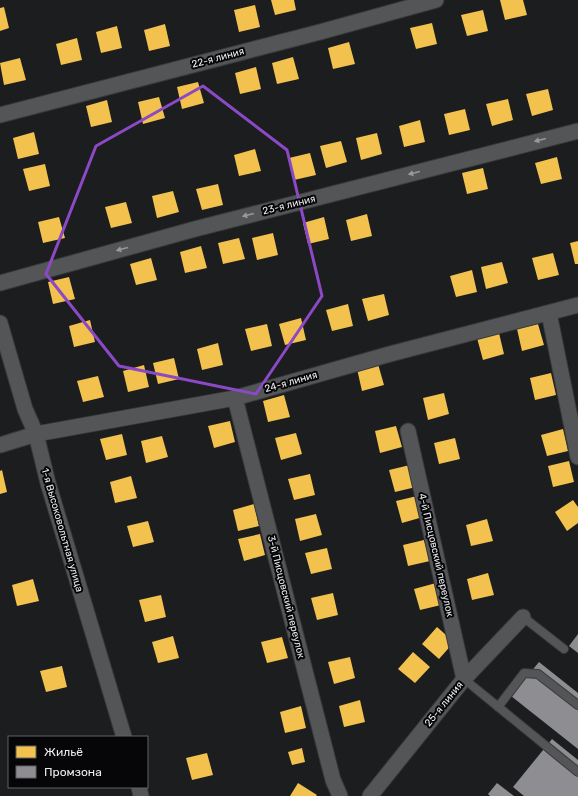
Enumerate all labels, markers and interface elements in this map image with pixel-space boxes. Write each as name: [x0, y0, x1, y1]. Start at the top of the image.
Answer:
street label: 22-я линия: [190, 45, 246, 71]
one-way arrow: [534, 138, 546, 144]
one-way arrow: [408, 170, 421, 176]
street label: 23-я линия: [261, 193, 317, 217]
one-way arrow: [242, 213, 254, 219]
one-way arrow: [116, 246, 128, 252]
street label: 24-я линия: [263, 369, 319, 395]
street label: 1-я Высоковольтная улица: [39, 467, 85, 593]
street label: 4-й Писцовский переулок: [416, 492, 456, 619]
street label: 3-й Писцовский переулок: [265, 534, 307, 660]
street label: 25-я линия: [422, 679, 466, 729]
legend: [8, 736, 148, 788]
text: Жильё: [44, 745, 83, 759]
text: Промзона: [44, 765, 102, 779]

